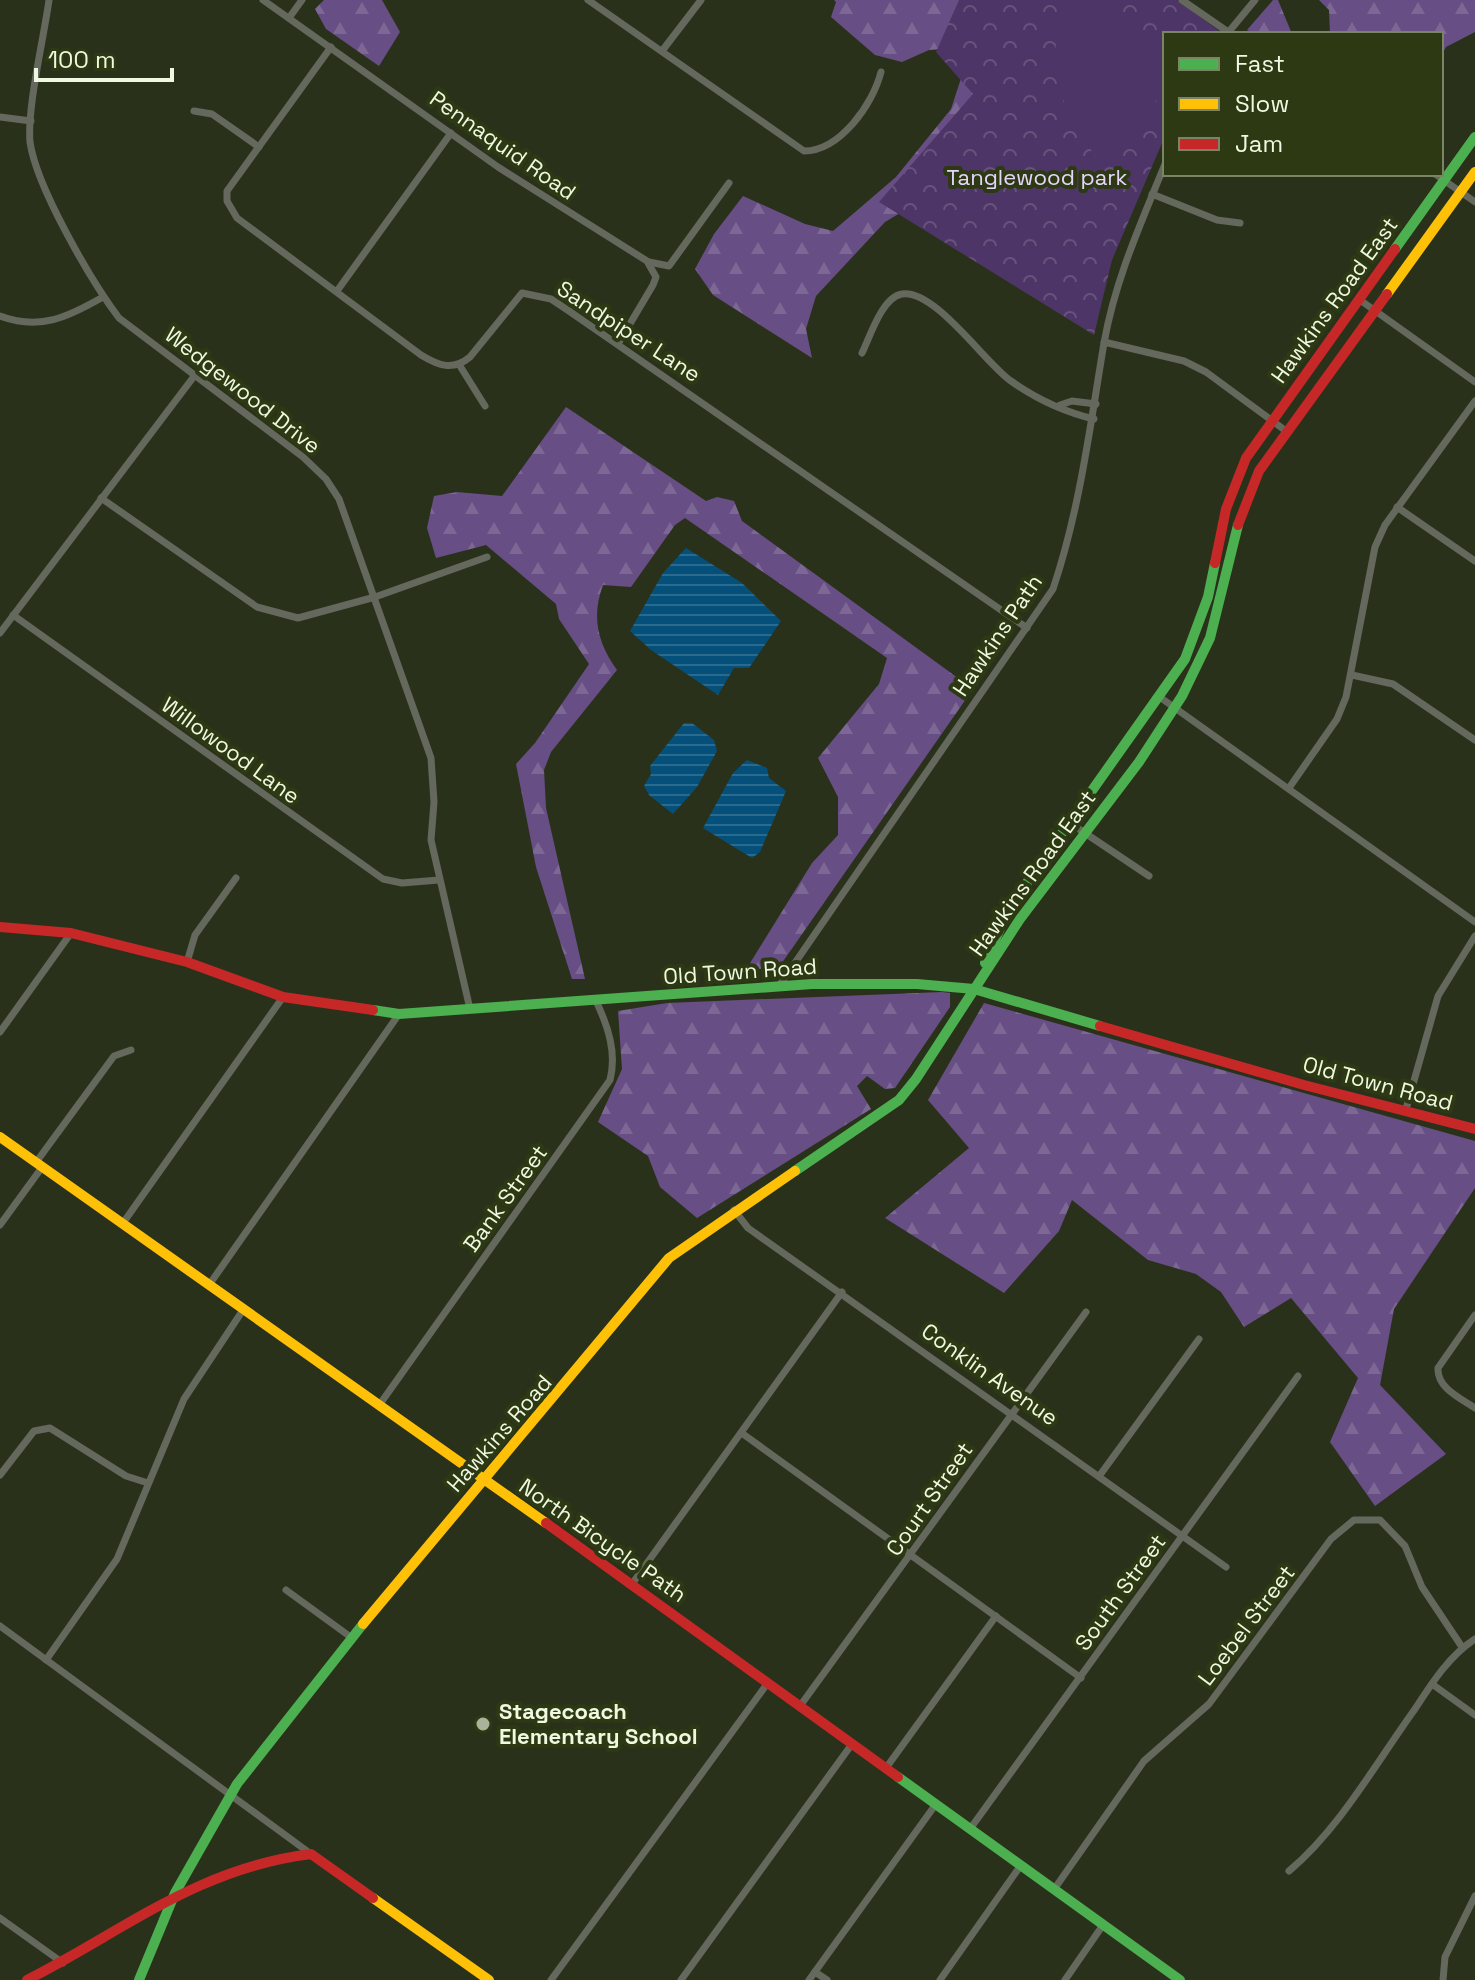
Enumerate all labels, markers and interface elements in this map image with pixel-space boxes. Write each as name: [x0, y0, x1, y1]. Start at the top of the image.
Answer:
scale bar: [36, 32, 172, 82]
legend: [1163, 32, 1443, 176]
text: 100 m: [48, 44, 116, 75]
text: Fast: [1235, 48, 1285, 79]
street label: Pennaquid Road: [424, 84, 582, 206]
text: Slow: [1235, 88, 1289, 119]
text: Jam: [1235, 128, 1283, 159]
park label: Tanglewood park: [947, 163, 1128, 191]
street label: Hawkins Road East: [1264, 211, 1404, 389]
street label: Sandpiper Lane: [552, 274, 706, 388]
street label: Wedgewood Drive: [159, 320, 327, 460]
street label: Hawkins Path: [946, 569, 1048, 701]
street label: Willowood Lane: [156, 690, 306, 810]
street label: Hawkins Road East: [962, 784, 1102, 962]
street label: Old Town Road: [662, 952, 818, 990]
street label: Old Town Road: [1300, 1050, 1456, 1116]
street label: Bank Street: [457, 1139, 553, 1257]
street label: Conklin Avenue: [916, 1317, 1064, 1431]
street label: Hawkins Road: [440, 1369, 558, 1497]
street label: Court Street: [880, 1437, 978, 1561]
street label: North Bicycle Path: [514, 1472, 692, 1608]
street label: South Street: [1068, 1528, 1172, 1656]
street label: Loebel Street: [1191, 1559, 1301, 1691]
place label: Stagecoach Elementary School: [499, 1697, 698, 1750]
marker: Stagecoach Elementary School: [474, 1715, 492, 1733]

